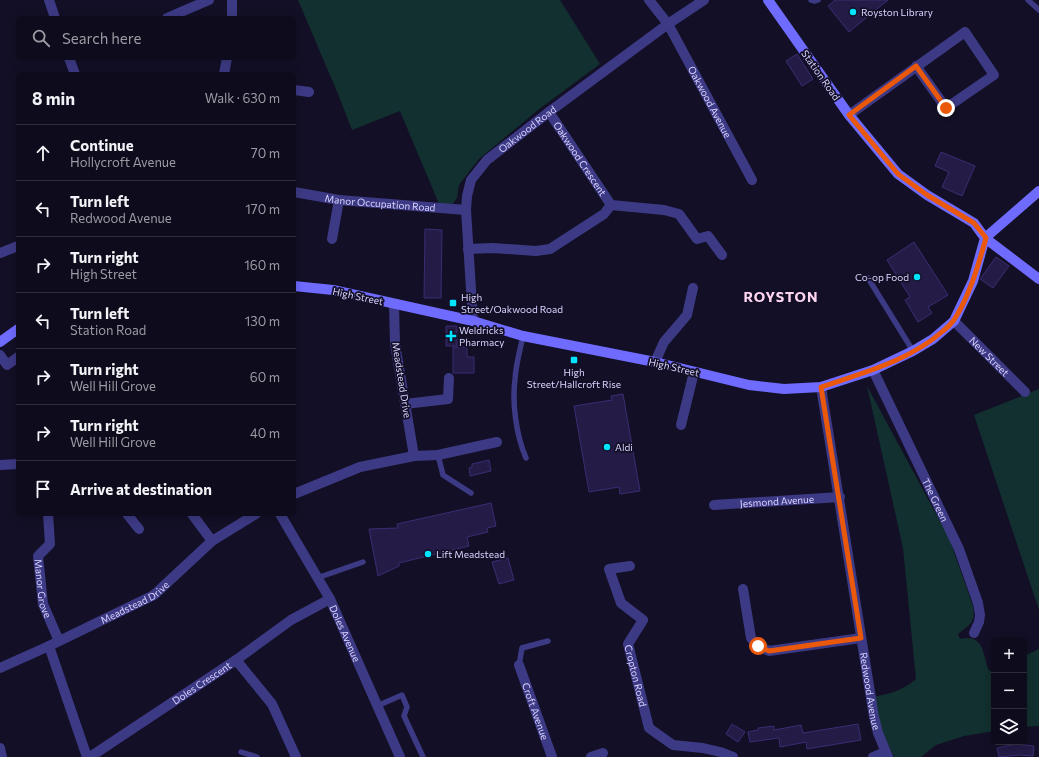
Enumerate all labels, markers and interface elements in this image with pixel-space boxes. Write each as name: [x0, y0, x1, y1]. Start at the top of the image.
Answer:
place label: Royston Library: [861, 6, 933, 18]
marker: Royston Library: [848, 7, 858, 17]
search box: [16, 16, 296, 60]
icon: search: [30, 27, 52, 49]
text: Search here: [62, 29, 141, 47]
street label: Station Road: [799, 47, 843, 103]
street label: Oakwood Avenue: [686, 64, 734, 140]
text: 8 min: [32, 88, 75, 109]
text: Walk · 630 m: [205, 90, 280, 106]
route end: [937, 99, 955, 117]
street label: Oakwood Road: [496, 103, 558, 155]
street label: Oakwood Crescent: [551, 119, 609, 198]
text: Continue: [70, 136, 134, 154]
icon: ahead: [32, 142, 54, 164]
text: 70 m: [251, 145, 280, 161]
text: Hollycroft Avenue: [70, 154, 176, 170]
text: Turn left: [70, 192, 129, 210]
street label: Manor Occupation Road: [324, 192, 436, 214]
icon: left: [32, 198, 54, 220]
text: 170 m: [245, 201, 280, 217]
text: Redwood Avenue: [70, 210, 172, 226]
text: Turn right: [70, 248, 139, 266]
icon: right: [32, 254, 54, 276]
text: 160 m: [244, 257, 280, 273]
text: High Street: [70, 266, 137, 282]
place label: Co-op Food: [855, 271, 909, 283]
marker: Co-op Food: [912, 272, 922, 282]
street label: High Street: [332, 285, 384, 307]
district label: ROYSTON: [743, 288, 819, 305]
place label: High Street/Oakwood Road: [461, 291, 563, 315]
marker: High Street/Oakwood Road: [448, 298, 458, 308]
text: Turn left: [70, 304, 129, 322]
icon: left: [32, 310, 54, 332]
text: 130 m: [245, 313, 280, 329]
text: Station Road: [70, 322, 146, 338]
place label: Weldricks Pharmacy: [459, 324, 504, 348]
marker: Weldricks Pharmacy: [446, 331, 456, 341]
street label: New Street: [967, 334, 1012, 379]
street label: Meadstead Drive: [390, 341, 414, 419]
marker: High Street/Hallcroft Rise: [569, 355, 579, 365]
street label: High Street: [648, 355, 700, 379]
text: Turn right: [70, 360, 139, 378]
icon: right: [32, 366, 54, 388]
place label: High Street/Hallcroft Rise: [527, 366, 621, 390]
text: 60 m: [250, 369, 280, 385]
text: Well Hill Grove: [70, 378, 156, 394]
text: Turn right: [70, 416, 139, 434]
icon: right: [32, 422, 54, 444]
text: 40 m: [250, 425, 280, 441]
text: Well Hill Grove: [70, 434, 156, 450]
place label: Aldi: [615, 441, 633, 453]
marker: Aldi: [602, 442, 612, 452]
street label: The Green: [920, 476, 951, 523]
icon: arrive: [32, 478, 54, 500]
text: Arrive at destination: [70, 480, 212, 498]
street label: Jesmond Avenue: [739, 493, 814, 509]
place label: Lift Meadstead: [436, 548, 505, 560]
marker: Lift Meadstead: [423, 549, 433, 559]
street label: Manor Grove: [32, 559, 54, 620]
street label: Meadstead Drive: [98, 578, 171, 626]
street label: Doles Avenue: [327, 603, 363, 664]
route start: [749, 637, 767, 655]
map controls: [991, 637, 1027, 745]
button: +: [991, 637, 1027, 673]
street label: Cropton Road: [622, 643, 649, 708]
street label: Redwood Avenue: [858, 651, 883, 731]
street label: Doles Crescent: [170, 659, 233, 707]
button: −: [991, 673, 1027, 709]
street label: Croft Avenue: [520, 681, 551, 741]
button: layers: [991, 709, 1027, 745]

